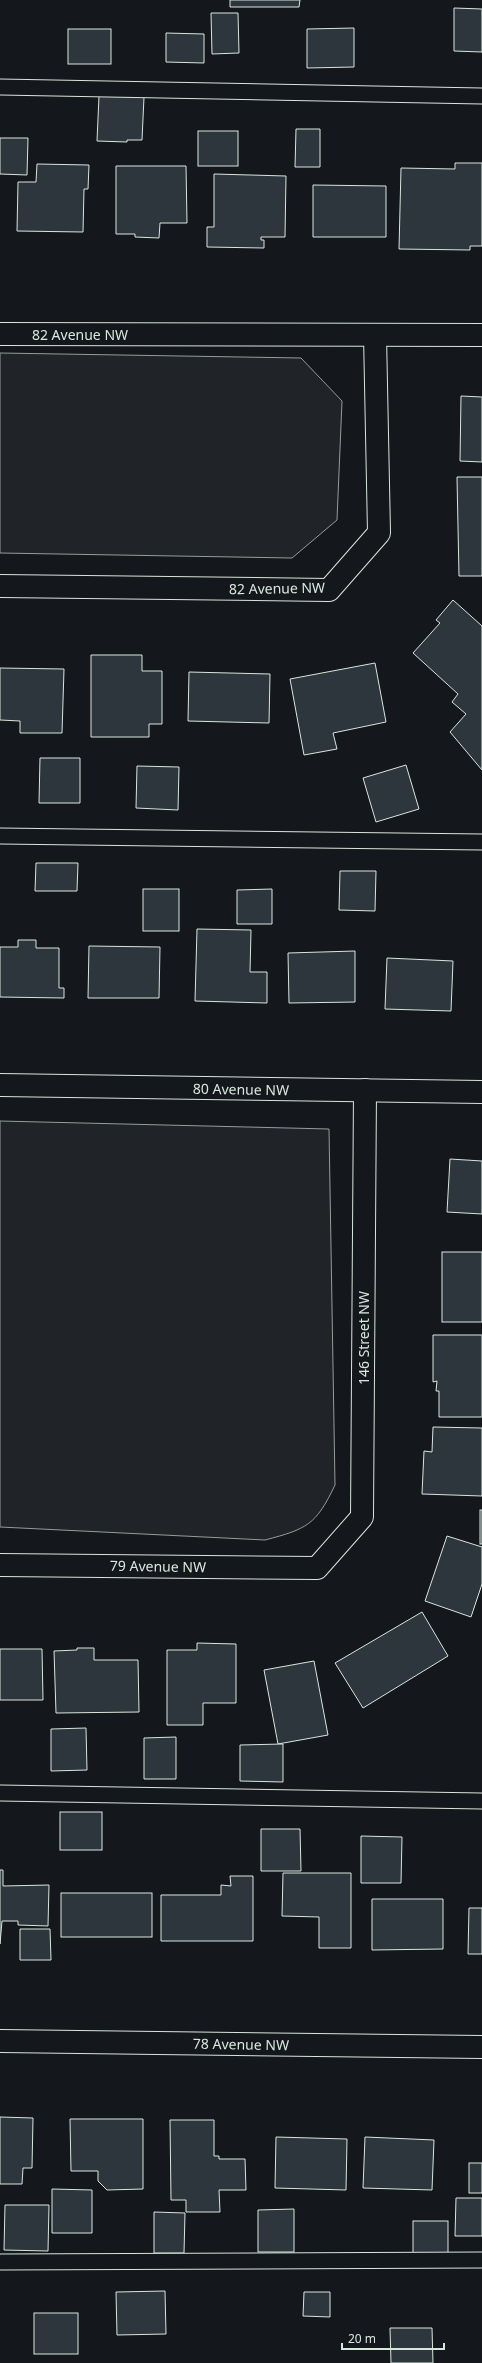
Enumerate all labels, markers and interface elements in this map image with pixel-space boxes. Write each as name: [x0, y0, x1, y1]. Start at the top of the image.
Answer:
street label: 82 Avenue NW: [32, 325, 128, 344]
street label: 82 Avenue NW: [229, 578, 325, 598]
street label: 80 Avenue NW: [193, 1079, 289, 1099]
street label: 146 Street NW: [354, 1291, 373, 1385]
street label: 79 Avenue NW: [110, 1556, 206, 1576]
street label: 78 Avenue NW: [193, 2034, 289, 2054]
scale bar: [342, 2325, 444, 2351]
text: 20 m: [348, 2330, 376, 2347]

